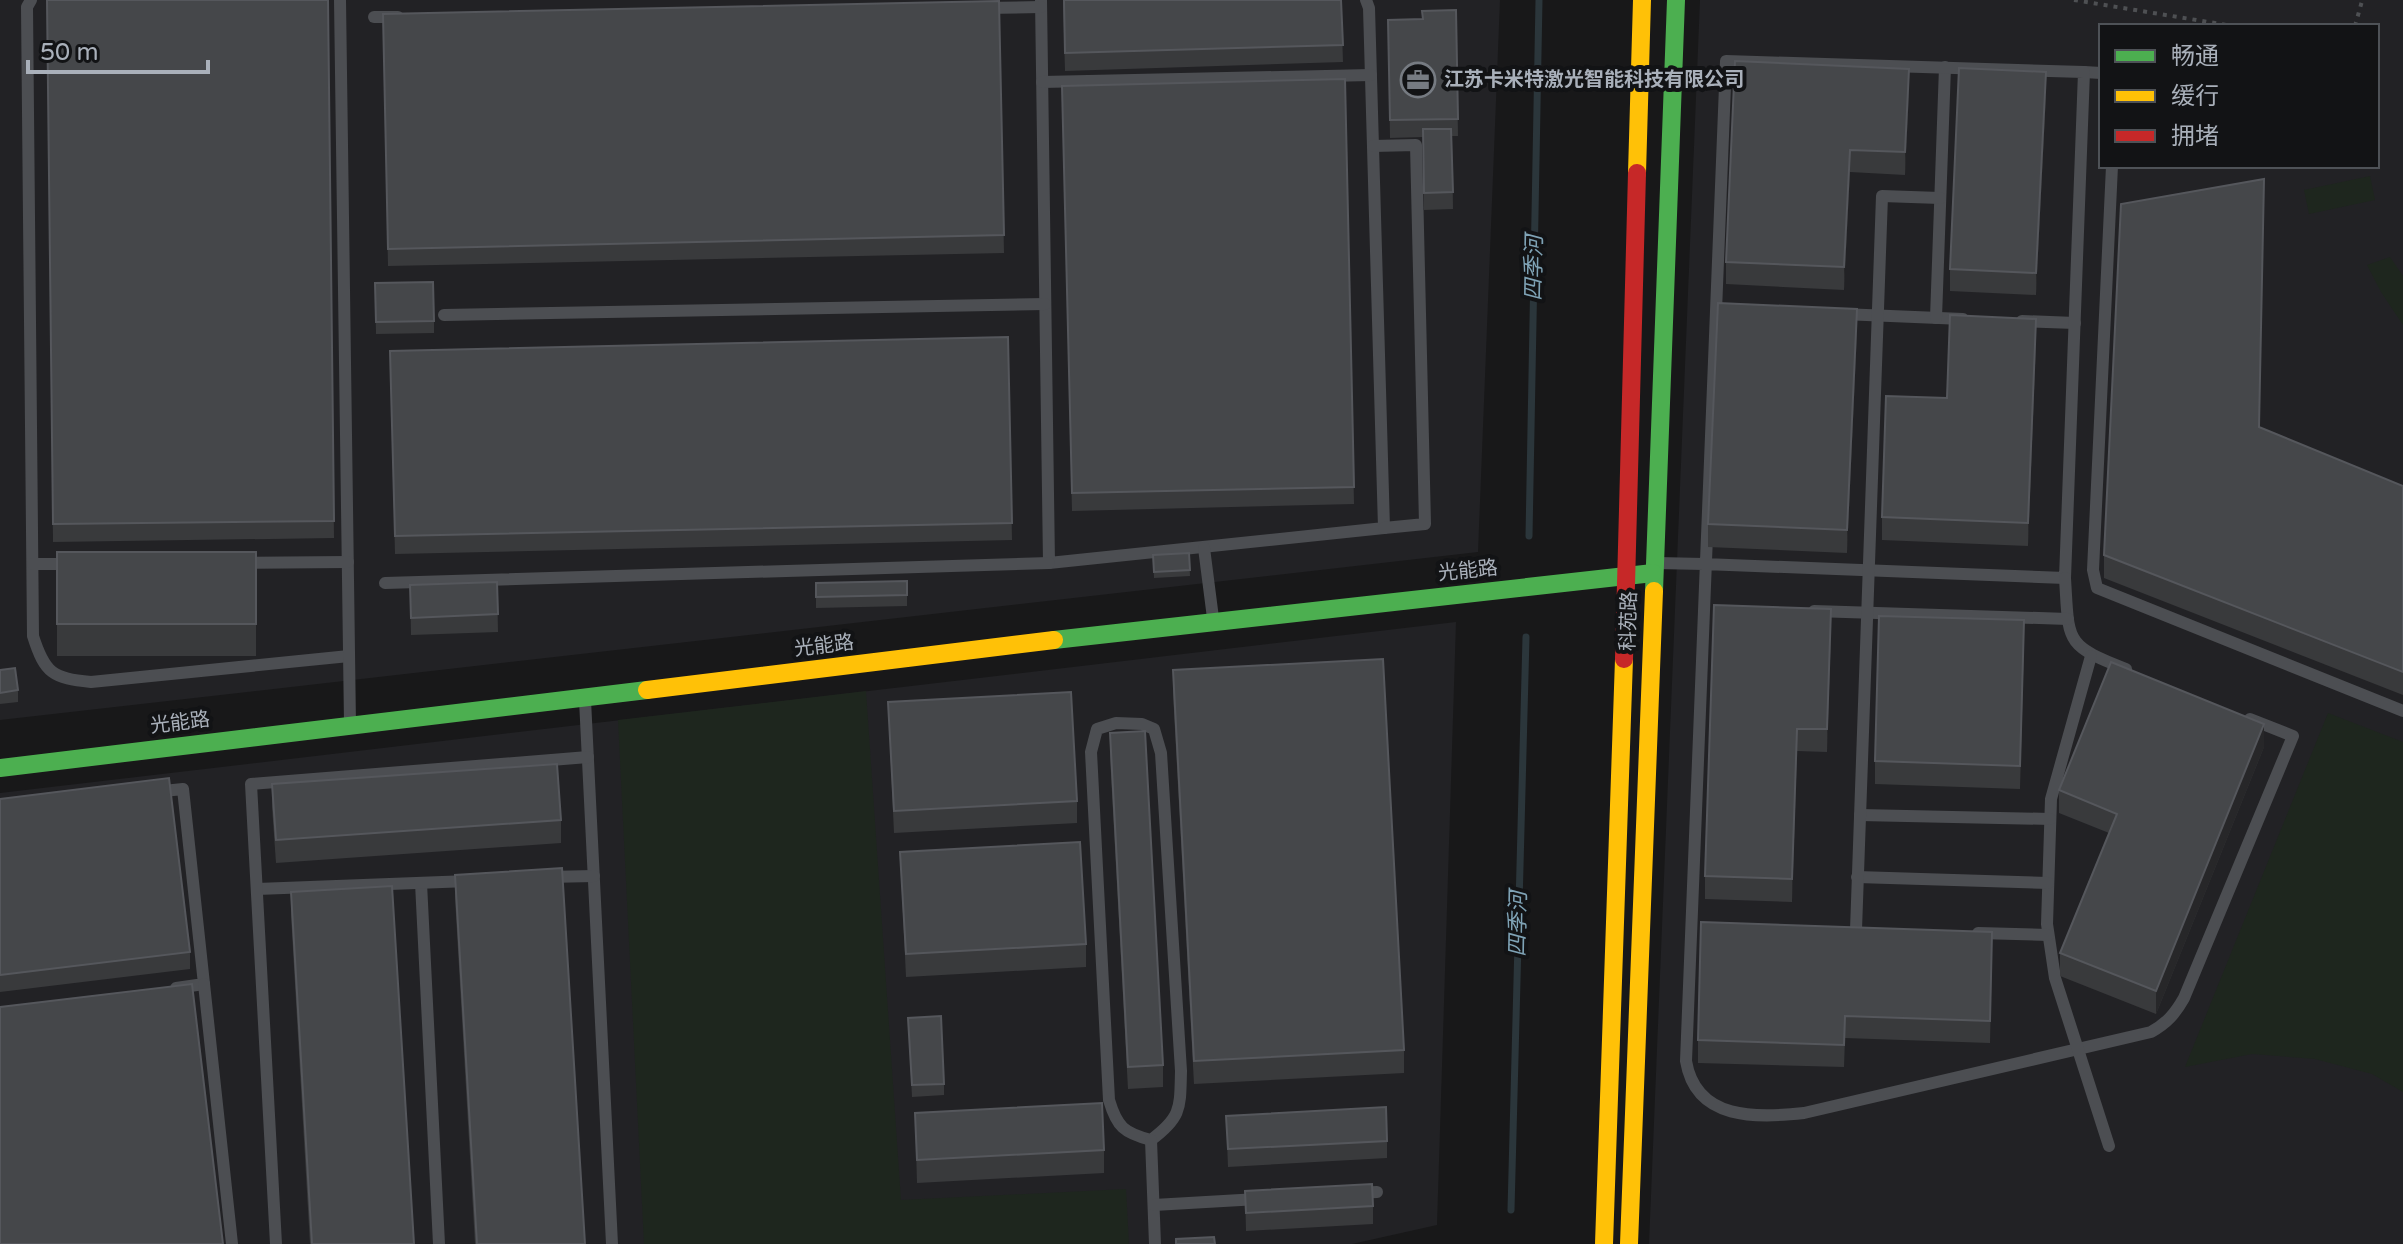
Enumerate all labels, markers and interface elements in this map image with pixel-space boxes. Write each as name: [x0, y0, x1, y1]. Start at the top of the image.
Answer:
scale bar: [28, 24, 208, 74]
legend: [2099, 24, 2379, 168]
text: 50 m: [40, 38, 98, 67]
text: 畅通: [2171, 42, 2219, 71]
office icon: 江苏卡米特激光智能科技有限公司: [1399, 61, 1437, 99]
place label: 江苏卡米特激光智能科技有限公司: [1444, 68, 1744, 92]
text: 缓行: [2171, 82, 2219, 111]
text: 拥堵: [2171, 122, 2219, 151]
water label: 四季河: [1520, 231, 1548, 301]
street label: 光能路: [1437, 556, 1499, 586]
street label: 科苑路: [1616, 591, 1642, 651]
street label: 光能路: [793, 630, 855, 662]
street label: 光能路: [149, 707, 211, 739]
water label: 四季河: [1504, 887, 1532, 957]

